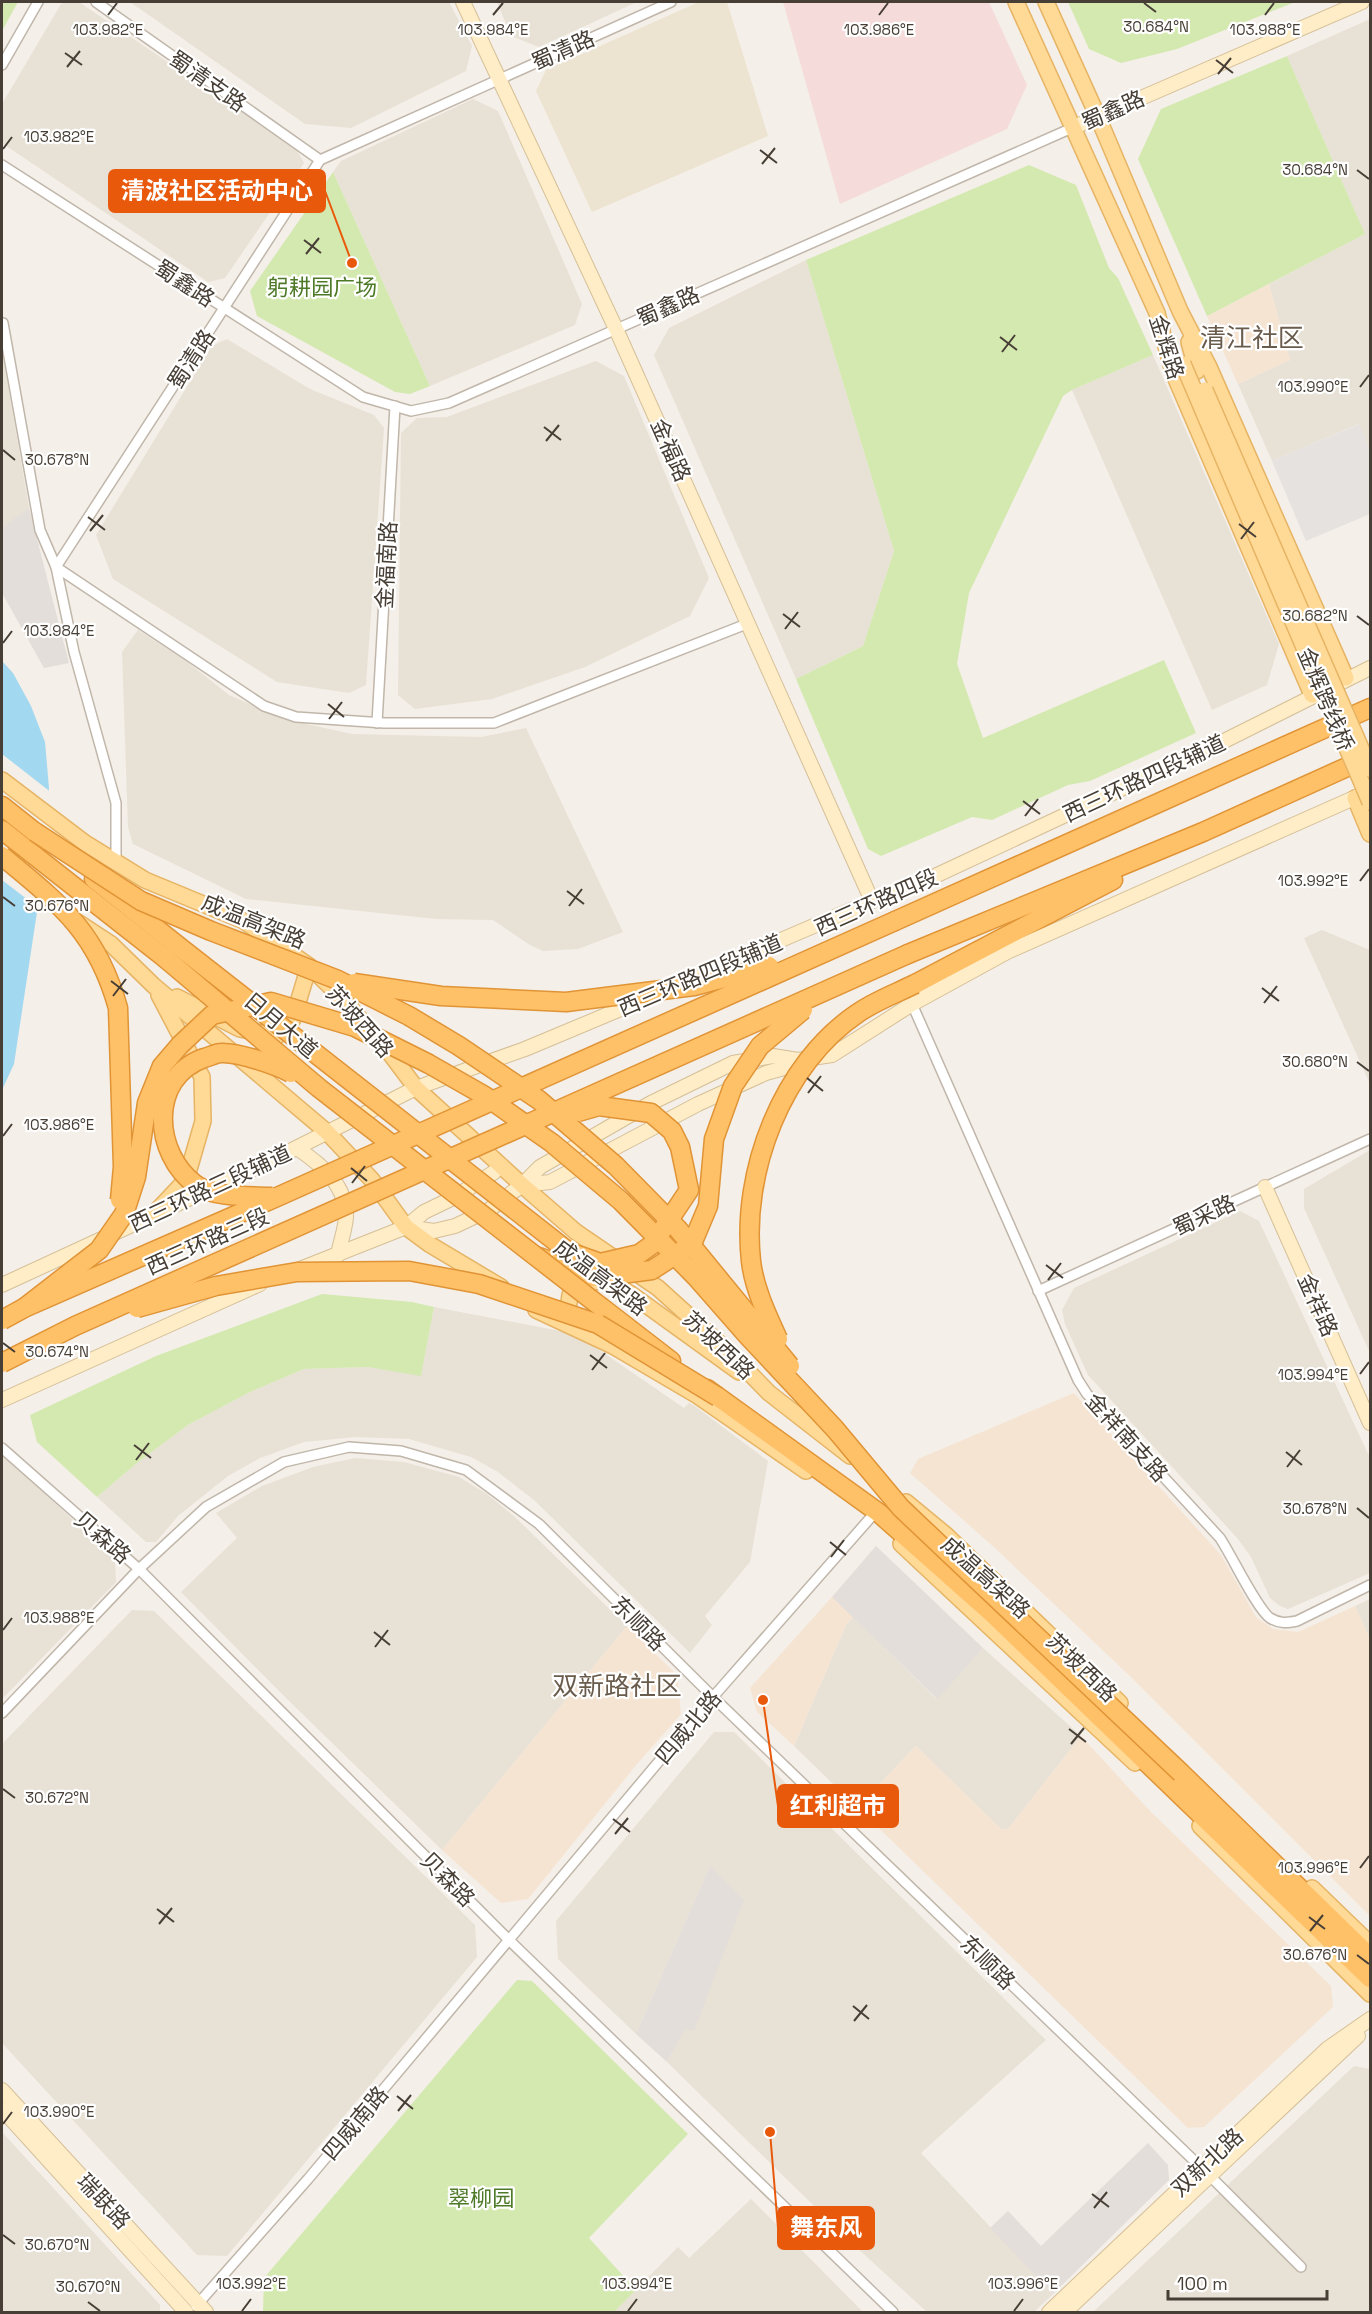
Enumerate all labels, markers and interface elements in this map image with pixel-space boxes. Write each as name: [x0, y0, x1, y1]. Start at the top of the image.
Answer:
text: 30.684°N: [1123, 17, 1189, 36]
text: 103.982°E: [73, 20, 143, 39]
text: 103.984°E: [458, 20, 528, 39]
text: 103.986°E: [844, 20, 914, 39]
text: 103.988°E: [1230, 20, 1300, 39]
street label: 蜀清路: [527, 24, 599, 76]
street label: 蜀清支路: [164, 44, 252, 118]
street label: 蜀鑫路: [1077, 84, 1149, 136]
text: 103.982°E: [24, 127, 94, 146]
text: 30.684°N: [1282, 160, 1348, 179]
callout: 清波社区活动中心: [109, 170, 325, 212]
text: 清波社区活动中心: [121, 175, 313, 206]
street label: 蜀鑫路: [150, 253, 220, 313]
park label: 躬耕园广场: [267, 273, 377, 301]
street label: 蜀鑫路: [632, 280, 704, 332]
street label: 金辉路: [1143, 311, 1191, 383]
district label: 清江社区: [1200, 321, 1304, 355]
street label: 蜀清路: [161, 324, 221, 394]
text: 103.990°E: [1278, 377, 1348, 396]
street label: 金福路: [645, 414, 697, 486]
text: 30.678°N: [25, 450, 89, 469]
street label: 金福南路: [370, 520, 402, 610]
text: 30.682°N: [1282, 606, 1348, 625]
text: 103.984°E: [24, 621, 94, 640]
street label: 金辉跨线桥: [1292, 643, 1360, 755]
street label: 西三环路四段辅道: [1058, 728, 1230, 828]
street label: 西三环路四段: [810, 862, 942, 942]
text: 103.992°E: [1278, 871, 1348, 890]
street label: 成温高架路: [198, 887, 310, 955]
text: 30.676°N: [25, 896, 89, 915]
street label: 西三环路四段辅道: [614, 928, 786, 1022]
street label: 苏坡西路: [320, 979, 400, 1063]
street label: 日月大道: [238, 986, 324, 1064]
text: 30.680°N: [1282, 1052, 1348, 1071]
text: 103.986°E: [24, 1115, 94, 1134]
street label: 西三环路三段辅道: [124, 1138, 296, 1238]
street label: 蜀采路: [1168, 1188, 1240, 1242]
street label: 西三环路三段: [141, 1201, 273, 1281]
street label: 成温高架路: [549, 1233, 653, 1321]
street label: 金祥路: [1292, 1269, 1344, 1341]
street label: 苏坡西路: [677, 1305, 761, 1385]
text: 30.674°N: [25, 1342, 89, 1361]
text: 103.994°E: [1278, 1365, 1348, 1384]
street label: 金祥南支路: [1080, 1387, 1174, 1487]
text: 30.678°N: [1283, 1499, 1347, 1518]
street label: 贝森路: [69, 1505, 137, 1569]
street label: 成温高架路: [936, 1530, 1036, 1624]
street label: 东顺路: [606, 1590, 672, 1656]
text: 103.988°E: [24, 1608, 94, 1627]
street label: 苏坡西路: [1041, 1626, 1123, 1708]
district label: 双新路社区: [552, 1669, 682, 1703]
street label: 四威北路: [649, 1684, 727, 1770]
callout: 红利超市: [778, 1785, 898, 1827]
text: 30.672°N: [25, 1788, 89, 1807]
text: 红利超市: [790, 1790, 886, 1821]
street label: 贝森路: [415, 1846, 481, 1912]
text: 103.996°E: [1278, 1858, 1348, 1877]
street label: 东顺路: [955, 1929, 1021, 1995]
text: 30.676°N: [1283, 1945, 1347, 1964]
street label: 四威南路: [316, 2080, 394, 2166]
text: 103.990°E: [24, 2102, 94, 2121]
street label: 双新北路: [1165, 2122, 1249, 2202]
street label: 瑞联路: [71, 2167, 137, 2235]
park label: 翠柳园: [448, 2184, 514, 2212]
callout: 舞东风: [778, 2207, 874, 2249]
text: 舞东风: [790, 2212, 862, 2243]
text: 30.670°N: [25, 2235, 89, 2254]
scale bar: [1168, 2263, 1327, 2301]
text: 100 m: [1177, 2272, 1228, 2295]
text: 103.992°E: [216, 2274, 286, 2293]
text: 103.994°E: [602, 2274, 672, 2293]
text: 103.996°E: [988, 2274, 1058, 2293]
text: 30.670°N: [56, 2277, 120, 2296]

